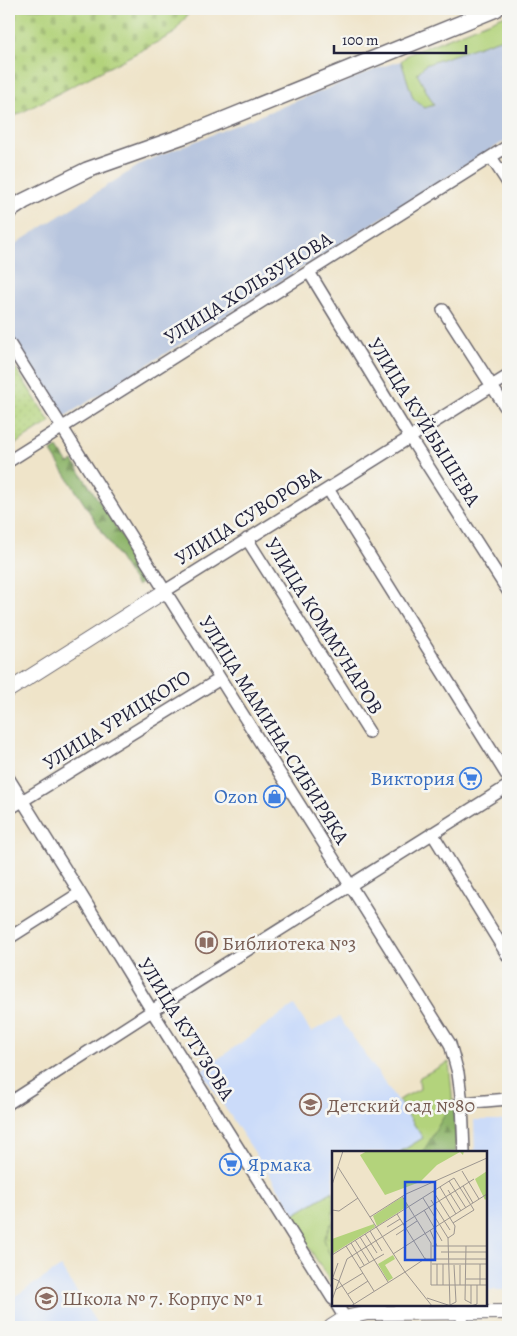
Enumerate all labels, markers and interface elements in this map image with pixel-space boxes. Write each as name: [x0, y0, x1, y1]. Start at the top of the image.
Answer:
scale bar: [334, 22, 467, 54]
text: 100 m: [342, 30, 379, 50]
street label: УЛИЦА ХОЛЬЗУНОВА: [159, 225, 337, 351]
street label: УЛИЦА КУЙБЫШЕВА: [361, 333, 487, 512]
street label: УЛИЦА СУВОРОВА: [170, 460, 326, 572]
street label: УЛИЦА КОММУНАРОВ: [259, 532, 389, 720]
street label: УЛИЦА МАМИНА-СИБИРЯКА: [192, 611, 356, 850]
street label: УЛИЦА УРИЦКОГО: [38, 663, 196, 776]
place label: Виктория: [370, 765, 455, 792]
supermarket icon: Виктория: [459, 766, 483, 790]
place label: Ozon: [214, 783, 258, 810]
shop icon: Ozon: [262, 784, 286, 808]
place label: Библиотека №3: [222, 930, 356, 957]
library icon: Библиотека №3: [194, 931, 218, 955]
street label: УЛИЦА КУТУЗОВА: [131, 953, 241, 1106]
place label: Детский сад №80: [327, 1092, 475, 1119]
school or university icon: Детский сад №80: [299, 1093, 323, 1117]
place label: Ярмака: [247, 1151, 312, 1178]
inset map: [332, 1151, 487, 1306]
supermarket icon: Ярмака: [219, 1152, 243, 1176]
place label: Школа № 7. Корпус № 1: [62, 1285, 263, 1312]
school or university icon: Школа № 7. Корпус № 1: [34, 1286, 58, 1310]

